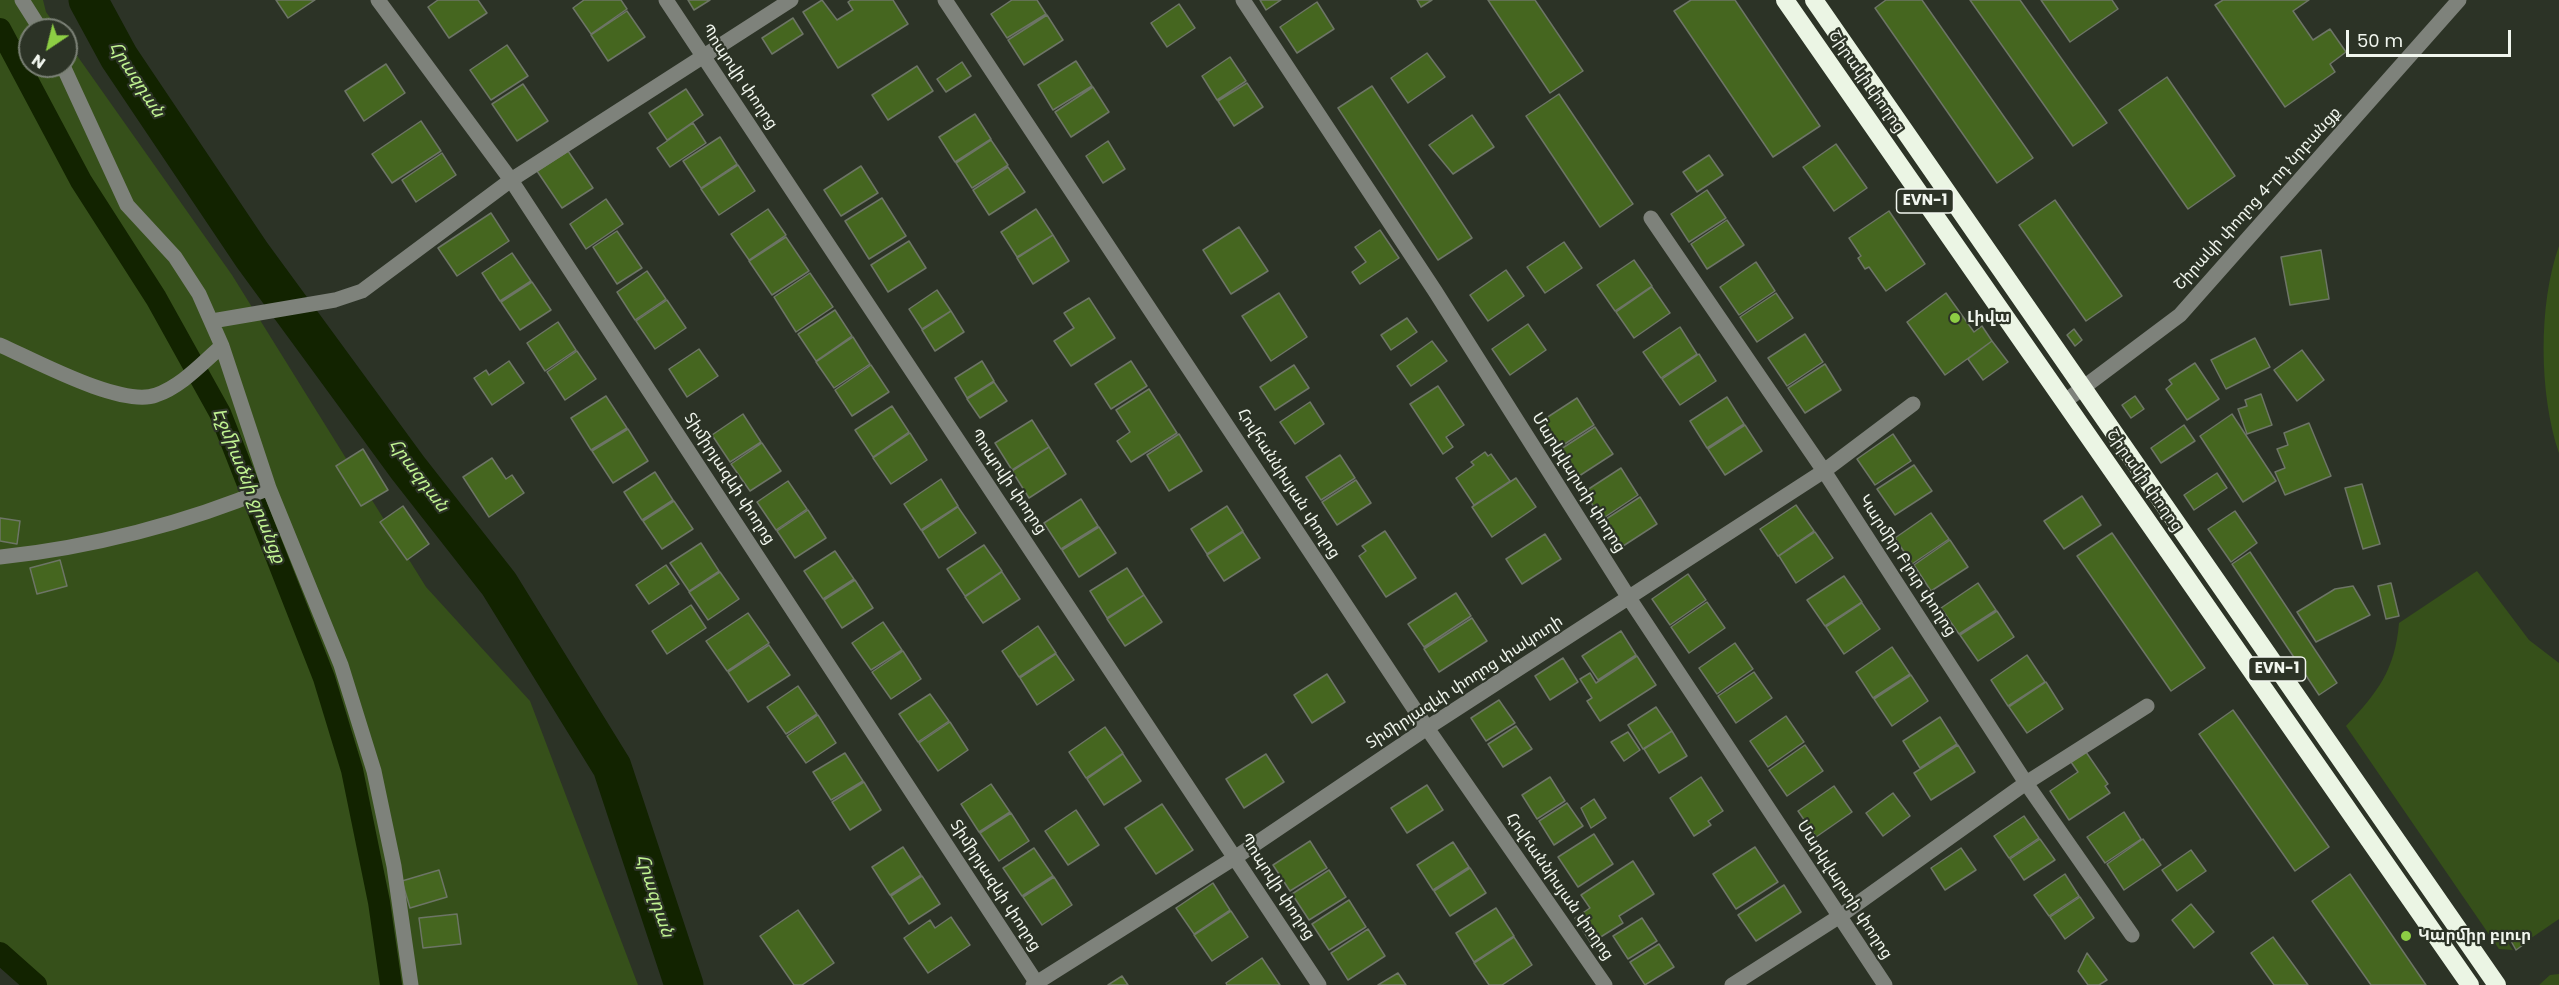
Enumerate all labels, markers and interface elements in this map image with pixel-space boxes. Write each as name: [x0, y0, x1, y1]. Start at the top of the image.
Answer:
north arrow: [18, 18, 78, 78]
scale bar: [2349, 18, 2514, 56]
street label: Պոպովի փողոց: [697, 21, 781, 133]
street label: Շիրակի փողոց: [1824, 27, 1908, 137]
text: 50 m: [2357, 28, 2403, 53]
water label: Հրազդան: [103, 38, 169, 122]
text: N: [27, 49, 50, 74]
street label: Շիրակի փողոց 4-րդ նրբանցք: [2171, 103, 2345, 295]
road number: EVN-1: [1896, 189, 1954, 213]
place label: Լիվա: [1967, 308, 2010, 328]
marker: Լիվա: [1948, 311, 1962, 325]
water label: Էջմիածնի ջրանցք: [207, 405, 289, 567]
street label: Հովհաննիսյան փողոց: [1232, 405, 1344, 563]
street label: Մարկվարտի փողոց: [1527, 409, 1629, 557]
street label: Տիմիրյազևի փողոց: [679, 410, 779, 548]
street label: Պոպովի փողոց: [966, 426, 1050, 538]
street label: Շիրակի փողոց: [2102, 426, 2186, 536]
water label: Հրազդան: [383, 435, 453, 517]
street label: Կարմիր Բլուր փողոց: [1854, 492, 1960, 640]
street label: Տիմիրյազևի փողոց փակուղի: [1363, 612, 1567, 754]
road number: EVN-1: [2248, 657, 2306, 681]
street label: Հովհաննիսյան փողոց: [1501, 810, 1617, 964]
street label: Տիմիրյազևի փողոց: [945, 817, 1045, 955]
street label: Մարկվարտի փողոց: [1792, 817, 1896, 963]
street label: Պոպովի փողոց: [1235, 830, 1319, 944]
water label: Հրազդան: [630, 852, 678, 940]
place label: Կարմիր բլուր: [2418, 926, 2531, 946]
marker: Կարմիր բլուր: [2399, 929, 2413, 943]

